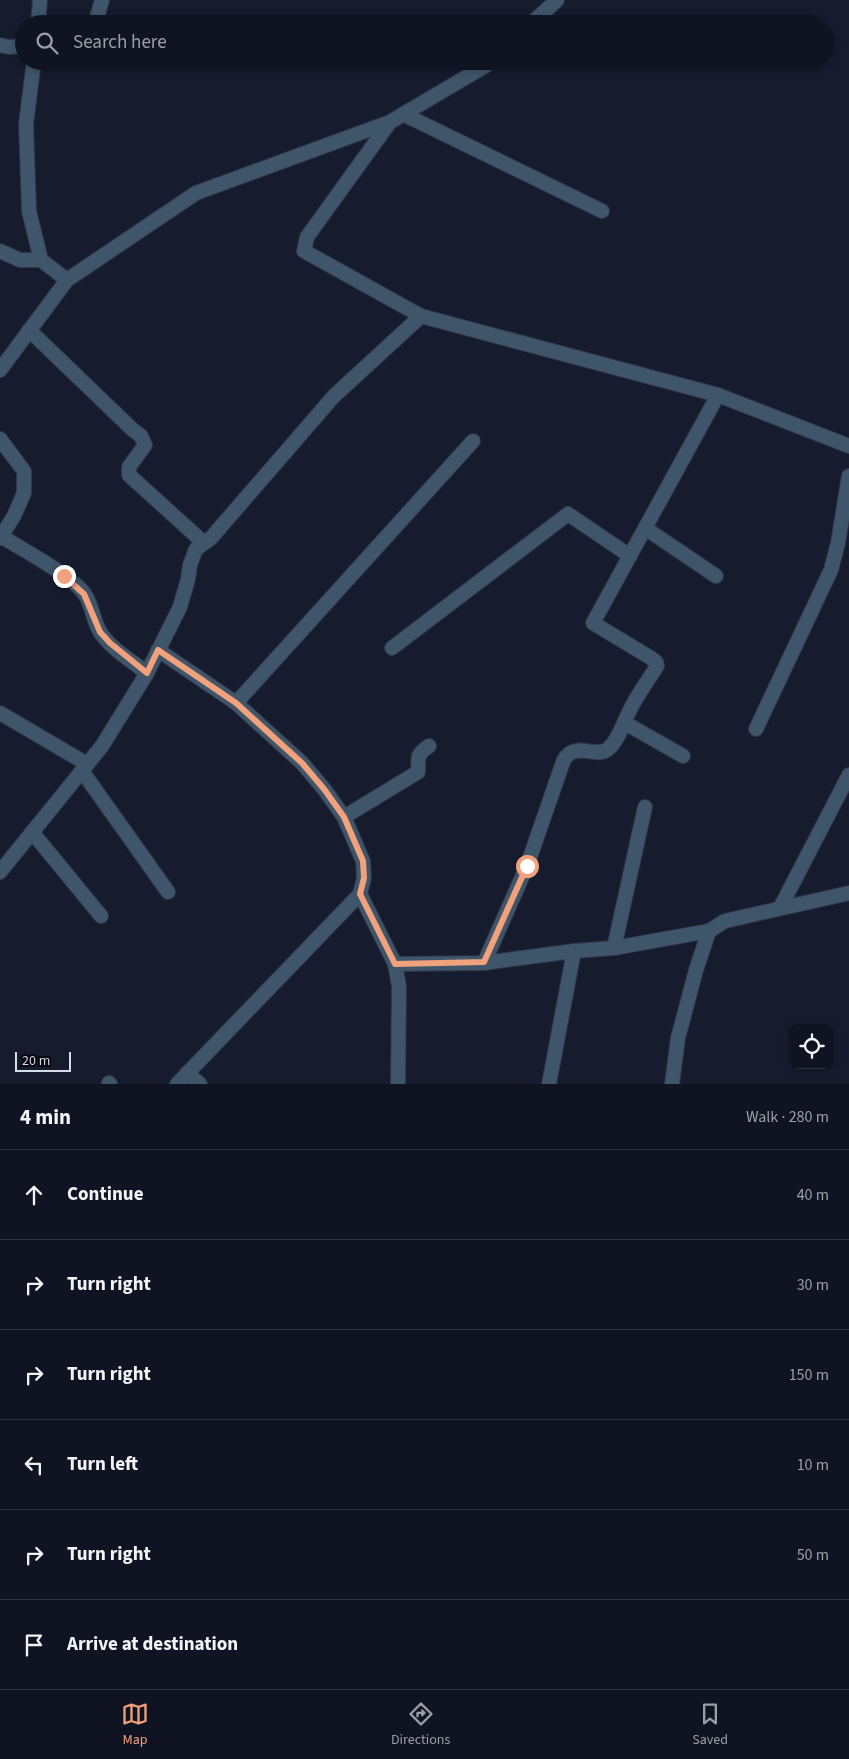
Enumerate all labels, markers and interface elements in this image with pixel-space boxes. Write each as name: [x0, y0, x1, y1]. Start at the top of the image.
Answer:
search box: [15, 15, 834, 70]
icon: search: [33, 29, 61, 57]
text: Search here: [73, 29, 167, 56]
route end: [53, 565, 76, 588]
route start: [516, 855, 539, 878]
map controls: [789, 1024, 834, 1069]
button: locate: [789, 1024, 834, 1069]
scale bar: [15, 1049, 71, 1072]
text: 20 m: [22, 1051, 50, 1071]
text: 4 min: [20, 1102, 71, 1132]
text: Walk · 280 m: [746, 1106, 829, 1128]
icon: ahead: [20, 1181, 48, 1209]
text: Continue: [67, 1181, 144, 1208]
text: 40 m: [797, 1184, 829, 1206]
icon: right: [20, 1271, 48, 1299]
text: Turn right: [67, 1271, 151, 1298]
text: 30 m: [797, 1274, 829, 1296]
icon: right: [20, 1361, 48, 1389]
text: Turn right: [67, 1361, 151, 1388]
text: 150 m: [789, 1364, 829, 1386]
icon: left: [20, 1451, 48, 1479]
text: Turn left: [67, 1451, 138, 1478]
text: 10 m: [797, 1454, 829, 1476]
icon: right: [20, 1541, 48, 1569]
text: Turn right: [67, 1541, 151, 1568]
text: 50 m: [797, 1544, 829, 1566]
icon: arrive: [20, 1631, 48, 1659]
text: Arrive at destination: [67, 1631, 238, 1658]
tab: Map: [121, 1700, 149, 1750]
tab: Directions: [391, 1700, 450, 1750]
tab: Saved: [692, 1700, 728, 1750]

